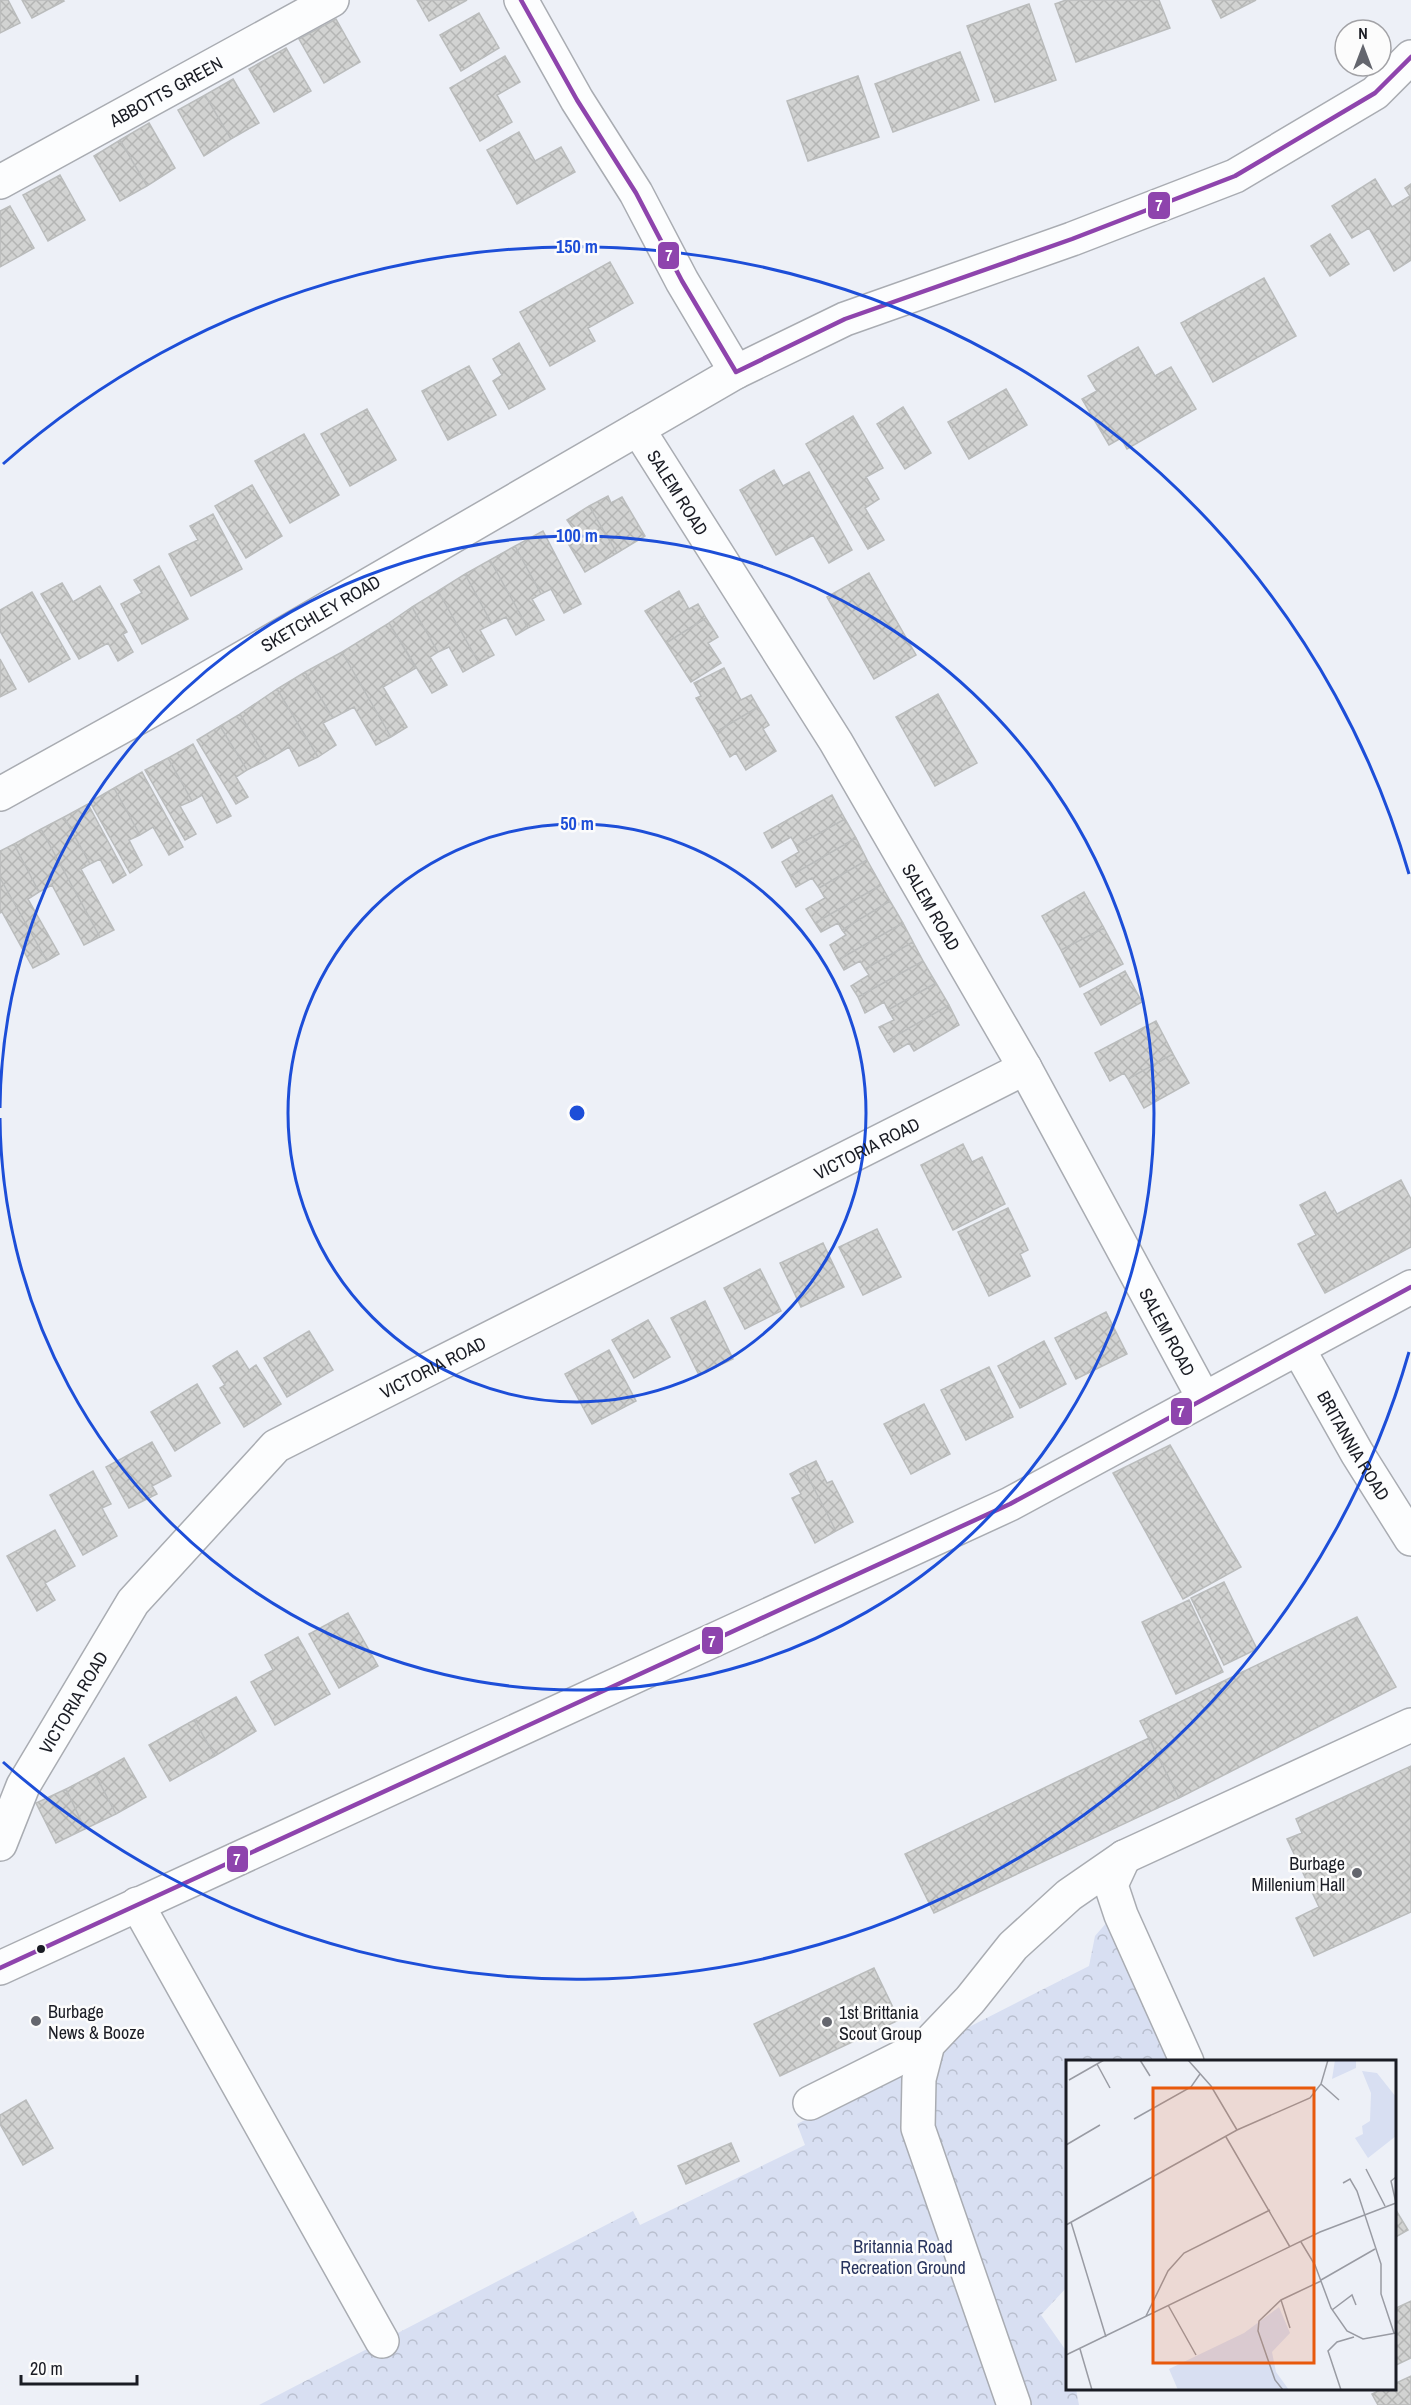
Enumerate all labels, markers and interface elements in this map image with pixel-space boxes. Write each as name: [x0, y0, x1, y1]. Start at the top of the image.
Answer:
north arrow: [1333, 18, 1393, 78]
text: N: [1358, 22, 1368, 44]
street label: ABBOTTS GREEN: [104, 50, 227, 133]
line badge: 7: [1147, 191, 1171, 220]
text: 7: [1155, 194, 1163, 216]
text: 150 m: [556, 234, 598, 259]
line badge: 7: [657, 241, 680, 270]
text: 7: [665, 244, 673, 266]
street label: SALEM ROAD: [642, 445, 715, 540]
text: 100 m: [556, 523, 598, 548]
street label: SKETCHLEY ROAD: [256, 568, 385, 657]
text: 50 m: [560, 811, 594, 836]
street label: SALEM ROAD: [897, 859, 967, 955]
centre of rings: [567, 1103, 587, 1123]
street label: VICTORIA ROAD: [809, 1111, 924, 1185]
street label: SALEM ROAD: [1134, 1283, 1202, 1380]
street label: VICTORIA ROAD: [376, 1330, 490, 1404]
street label: BRITANNIA ROAD: [1312, 1386, 1396, 1505]
line badge: 7: [1170, 1397, 1193, 1426]
text: 7: [1177, 1400, 1185, 1422]
line badge: 7: [701, 1626, 724, 1655]
text: 7: [708, 1630, 716, 1652]
street label: VICTORIA ROAD: [33, 1646, 113, 1758]
line badge: 7: [226, 1845, 249, 1873]
text: 7: [233, 1848, 241, 1870]
place label: Burbage Millenium Hall: [1252, 1851, 1345, 1897]
marker: Burbage Millenium Hall: [1350, 1866, 1364, 1880]
unlabelled marker: [35, 1943, 47, 1955]
place label: Burbage News & Booze: [48, 1999, 145, 2045]
place label: 1st Brittania Scout Group: [839, 2000, 922, 2046]
marker: Burbage News & Booze: [29, 2014, 43, 2028]
marker: 1st Brittania Scout Group: [820, 2015, 834, 2029]
inset map: [1066, 2060, 1396, 2390]
park label: Britannia Road Recreation Ground: [840, 2234, 966, 2280]
scale bar: [21, 2348, 136, 2386]
text: 20 m: [30, 2356, 63, 2381]

